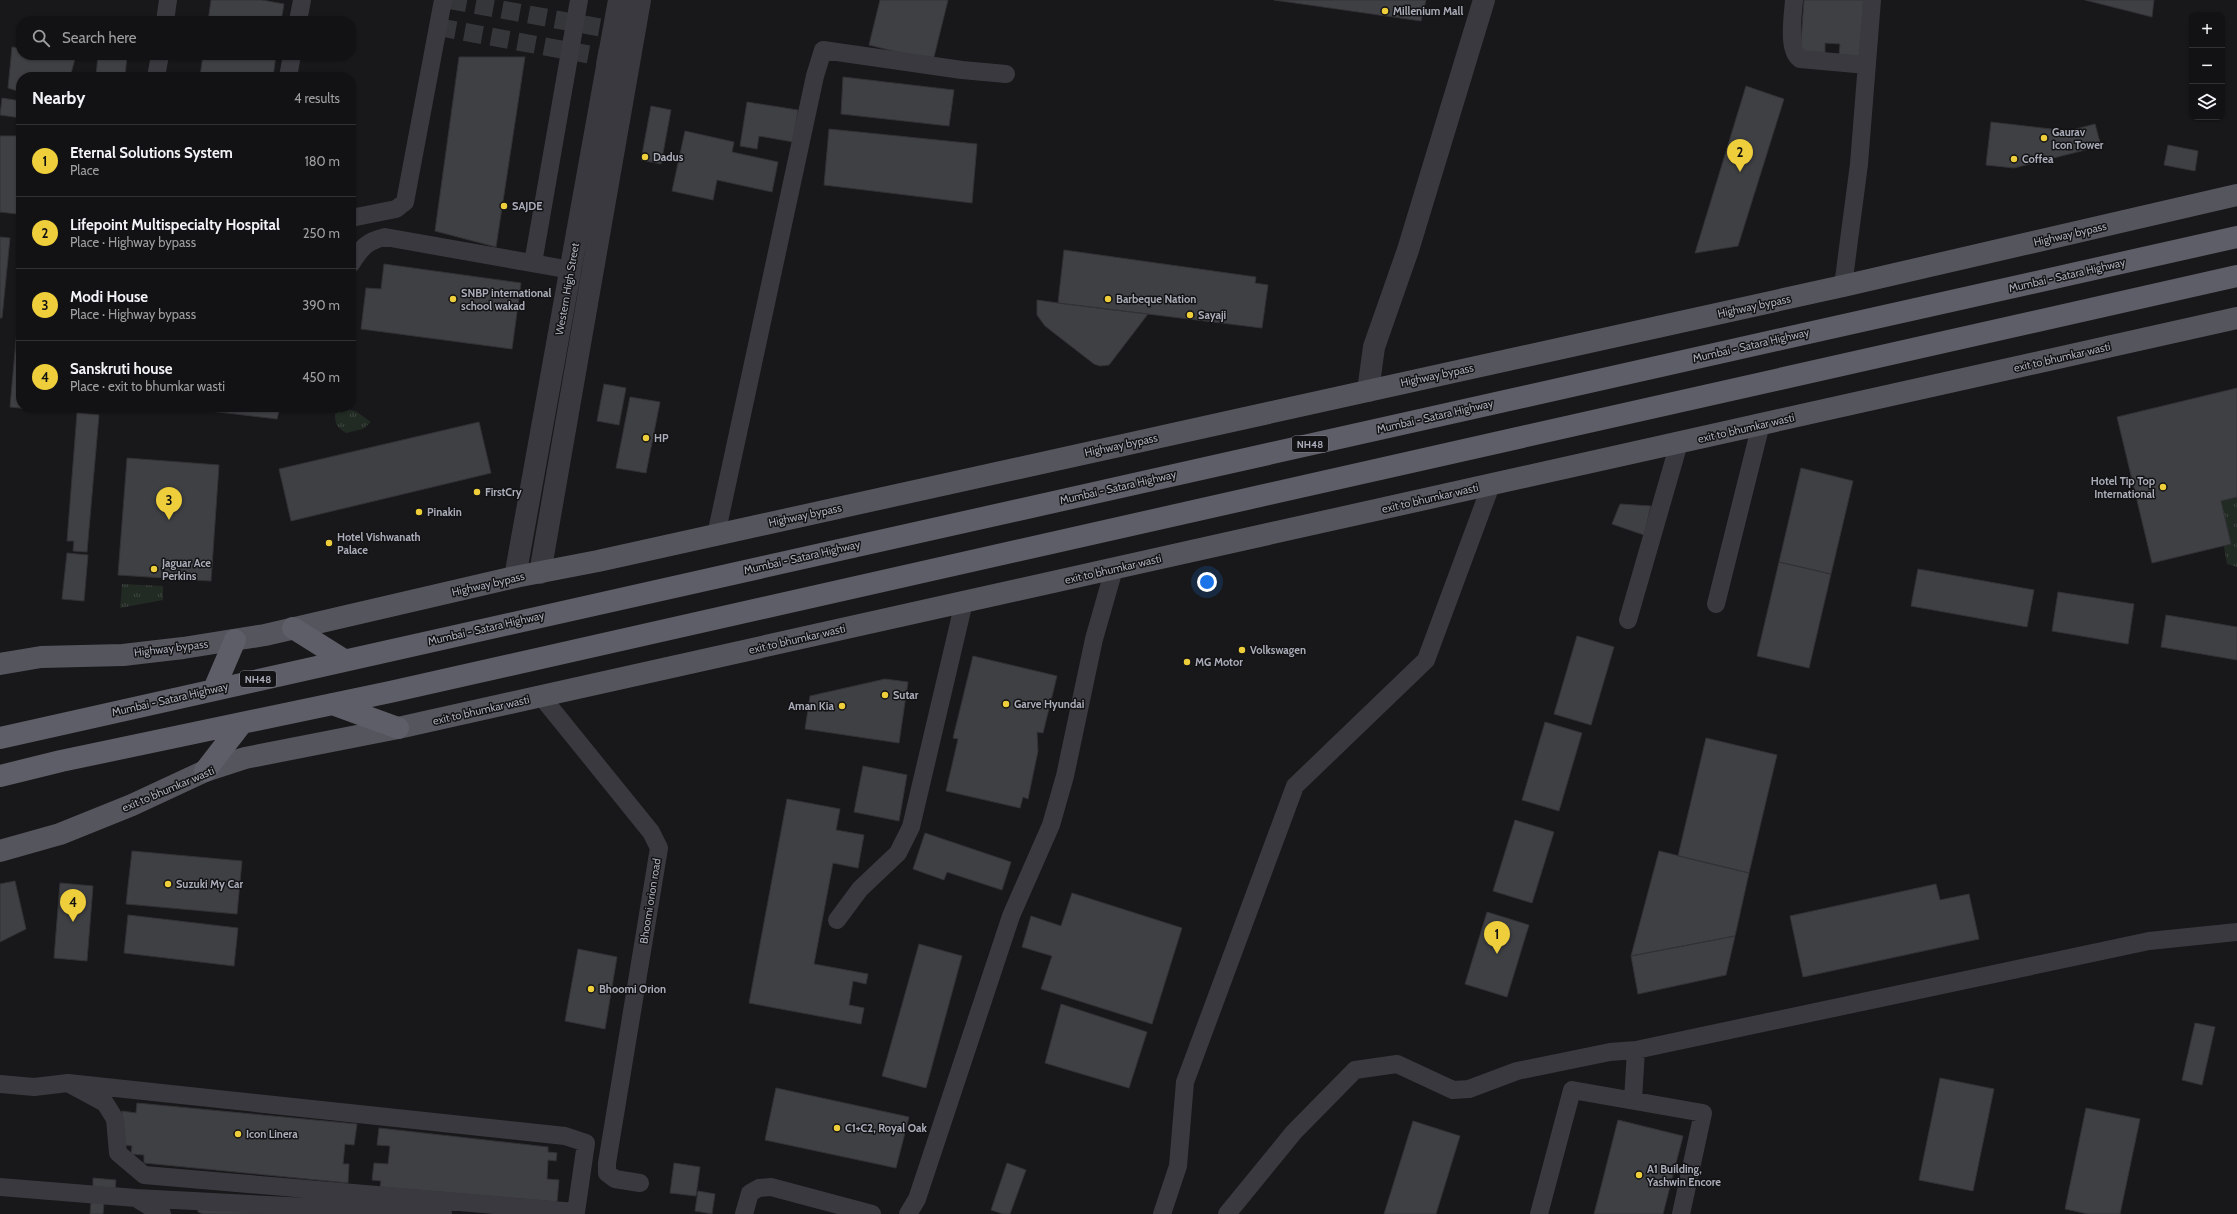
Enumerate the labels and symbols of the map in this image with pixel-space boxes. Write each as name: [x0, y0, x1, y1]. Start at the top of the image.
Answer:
place label: Millenium Mall: [1393, 4, 1463, 18]
marker: Millenium Mall: [1380, 6, 1390, 16]
place label: Gaurav Icon Tower: [2052, 125, 2104, 152]
marker: Gaurav Icon Tower: [2039, 133, 2049, 143]
pin: 2: [1727, 139, 1753, 172]
place label: Dadus: [653, 150, 684, 164]
marker: Dadus: [640, 152, 650, 162]
place label: Coffea: [2022, 152, 2054, 166]
marker: Coffea: [2009, 154, 2019, 164]
place label: SAJDE: [512, 199, 543, 213]
marker: SAJDE: [499, 201, 509, 211]
street label: Highway bypass: [2032, 219, 2108, 249]
street label: Western High Street: [552, 241, 582, 336]
street label: Mumbai - Satara Highway: [2007, 255, 2127, 295]
place label: SNBP international school wakad: [461, 286, 552, 313]
street label: Highway bypass: [1716, 291, 1792, 321]
place label: Barbeque Nation: [1116, 292, 1196, 306]
marker: SNBP international school wakad: [448, 294, 458, 304]
marker: Barbeque Nation: [1103, 294, 1113, 304]
place label: Sayaji: [1198, 308, 1226, 322]
marker: Sayaji: [1185, 310, 1195, 320]
street label: Mumbai - Satara Highway: [1691, 325, 1811, 365]
street label: exit to bhumkar wasti: [2012, 339, 2112, 375]
street label: Highway bypass: [1399, 360, 1475, 390]
street label: Mumbai - Satara Highway: [1375, 396, 1495, 436]
street label: exit to bhumkar wasti: [1696, 410, 1796, 446]
street label: Highway bypass: [1083, 430, 1159, 460]
place label: HP: [654, 431, 669, 445]
marker: HP: [641, 433, 651, 443]
road number: NH48: [1292, 436, 1328, 452]
street label: Mumbai - Satara Highway: [1058, 467, 1178, 507]
place label: Hotel Tip Top International: [2091, 474, 2155, 501]
street label: exit to bhumkar wasti: [1380, 480, 1480, 516]
marker: Hotel Tip Top International: [2158, 482, 2168, 492]
place label: FirstCry: [485, 485, 522, 499]
pin: 3: [156, 487, 182, 520]
marker: FirstCry: [472, 487, 482, 497]
street label: Highway bypass: [767, 500, 843, 530]
place label: Pinakin: [427, 505, 462, 519]
marker: Pinakin: [414, 507, 424, 517]
place label: Hotel Vishwanath Palace: [337, 530, 421, 557]
street label: Mumbai - Satara Highway: [742, 537, 862, 577]
marker: Hotel Vishwanath Palace: [324, 538, 334, 548]
street label: exit to bhumkar wasti: [1063, 551, 1163, 587]
place label: Jaguar Ace Perkins: [161, 556, 211, 583]
marker: Jaguar Ace Perkins: [149, 564, 159, 574]
street label: Highway bypass: [450, 569, 526, 599]
your location: [1197, 572, 1217, 592]
street label: Mumbai - Satara Highway: [426, 608, 546, 648]
street label: exit to bhumkar wasti: [747, 621, 847, 657]
street label: Highway bypass: [133, 636, 209, 659]
place label: Volkswagen: [1250, 643, 1306, 657]
marker: Volkswagen: [1237, 645, 1247, 655]
place label: MG Motor: [1195, 655, 1243, 669]
marker: MG Motor: [1182, 657, 1192, 667]
road number: NH48: [240, 671, 276, 687]
street label: Mumbai - Satara Highway: [110, 679, 230, 719]
place label: Sutar: [893, 688, 919, 702]
marker: Sutar: [880, 690, 890, 700]
street label: exit to bhumkar wasti: [431, 692, 531, 728]
place label: Garve Hyundai: [1014, 697, 1084, 711]
place label: Aman Kia: [788, 699, 835, 713]
marker: Garve Hyundai: [1001, 699, 1011, 709]
marker: Aman Kia: [837, 701, 847, 711]
street label: exit to bhumkar wasti: [120, 763, 216, 815]
street label: Bhoomi orion road: [636, 857, 664, 945]
place label: Suzuki My Car: [176, 877, 244, 891]
marker: Suzuki My Car: [163, 879, 173, 889]
pin: 4: [60, 889, 86, 922]
pin: 1: [1484, 921, 1510, 954]
place label: Bhoomi Orion: [599, 982, 666, 996]
marker: Bhoomi Orion: [586, 984, 596, 994]
place label: C1+C2, Royal Oak: [845, 1121, 927, 1135]
marker: C1+C2, Royal Oak: [832, 1123, 842, 1133]
place label: Icon Linera: [246, 1127, 298, 1141]
marker: Icon Linera: [233, 1129, 243, 1139]
place label: A1 Building, Yashwin Encore: [1646, 1162, 1721, 1189]
marker: A1 Building, Yashwin Encore: [1634, 1170, 1644, 1180]

